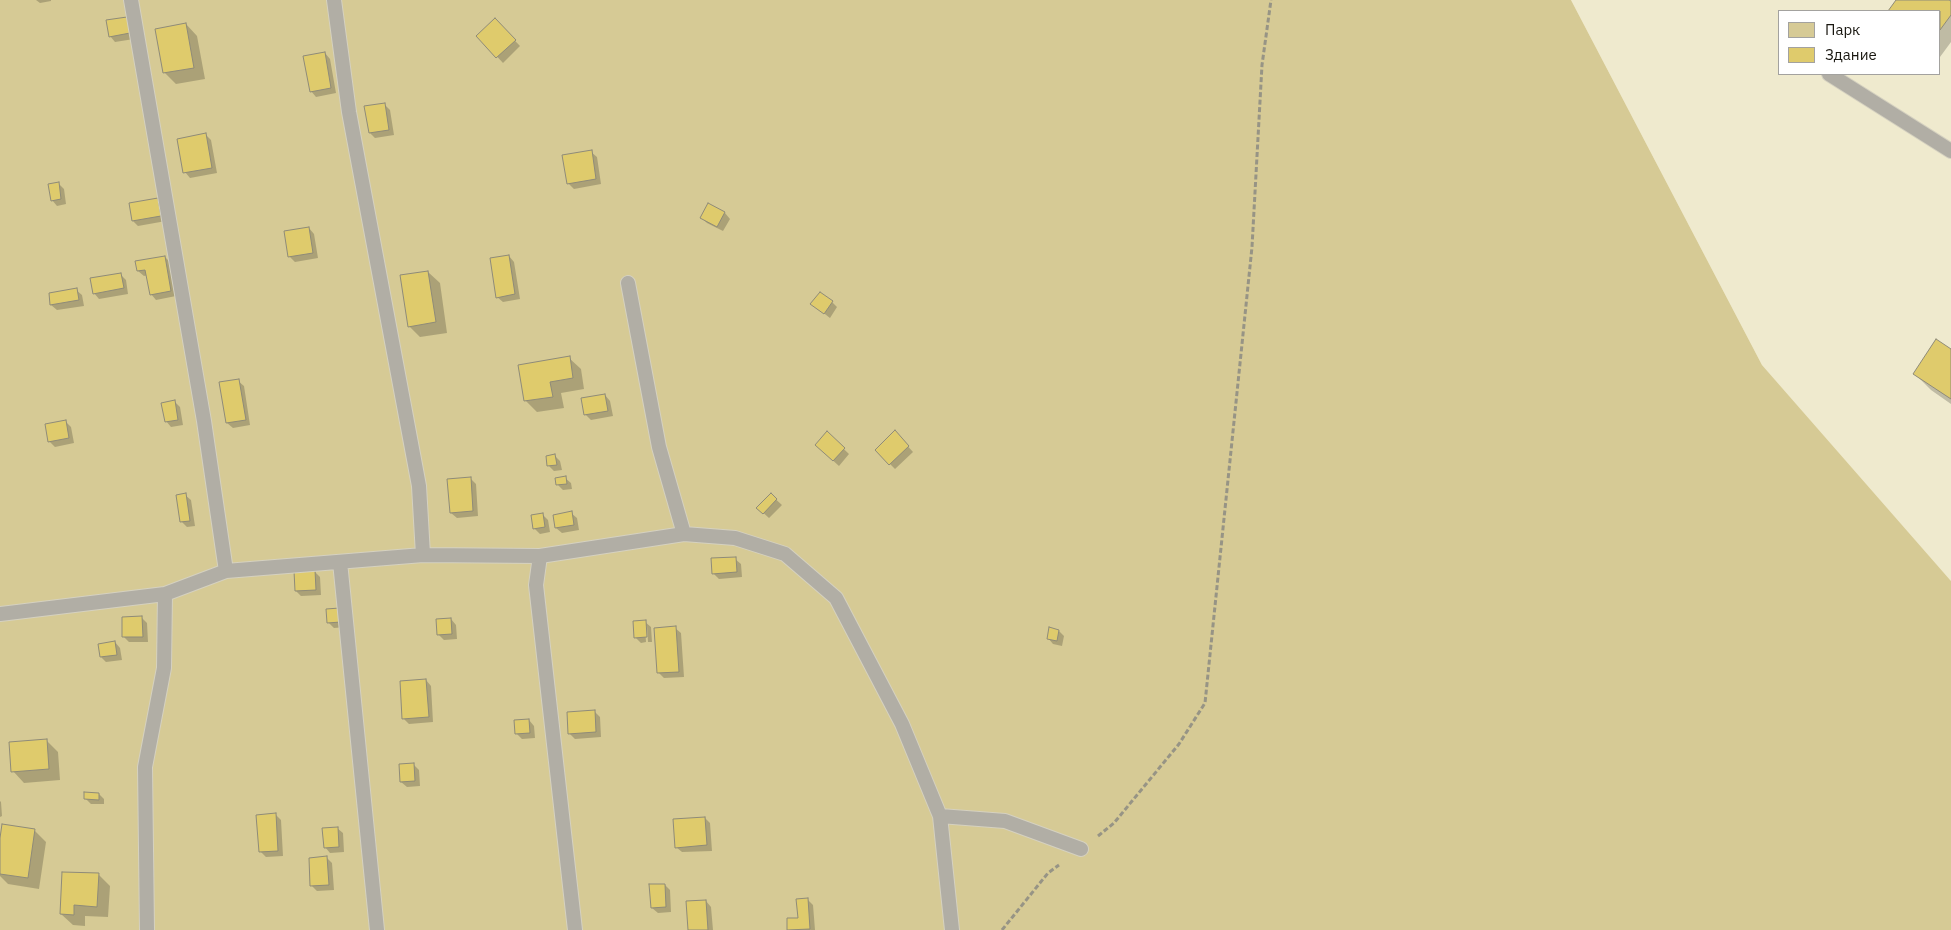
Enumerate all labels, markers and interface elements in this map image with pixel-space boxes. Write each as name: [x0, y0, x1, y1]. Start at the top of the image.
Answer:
legend: [1778, 10, 1941, 75]
text: Парк: [1825, 20, 1860, 39]
text: Здание: [1825, 45, 1877, 64]

